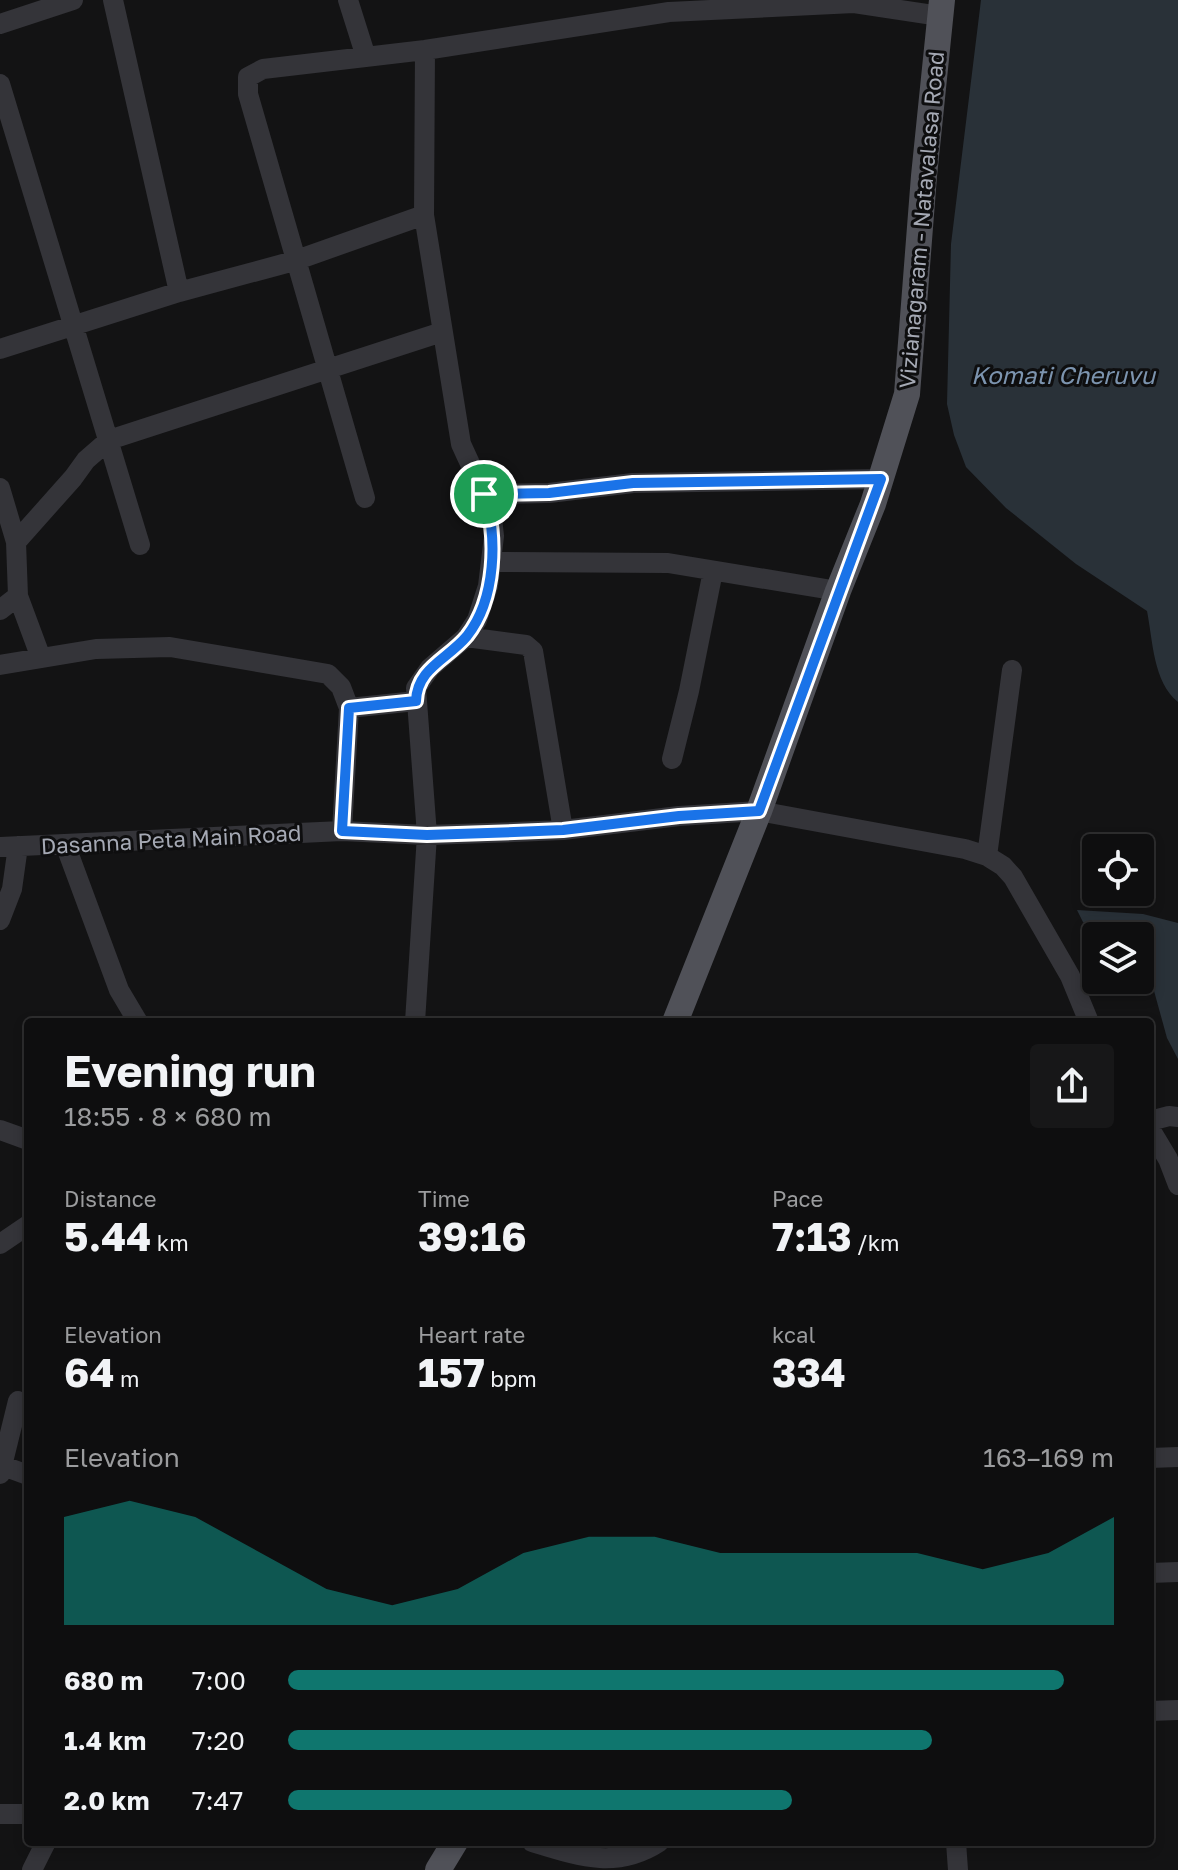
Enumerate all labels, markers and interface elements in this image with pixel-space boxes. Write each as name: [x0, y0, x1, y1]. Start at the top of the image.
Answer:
street label: Vizianagaram - Natavalasa Road: [893, 50, 949, 390]
water label: Komati Cheruvu: [971, 360, 1156, 389]
pin: [450, 460, 518, 528]
icon: arrive: [462, 472, 506, 516]
street label: Dasanna Peta Main Road: [40, 819, 302, 859]
map controls: [1082, 834, 1154, 994]
button: locate: [1082, 834, 1154, 906]
button: layers: [1082, 922, 1154, 994]
text: Evening run: [64, 1044, 316, 1097]
button: share: [1030, 1044, 1114, 1128]
text: 18:55 · 8 × 680 m: [64, 1101, 272, 1132]
text: Distance: [64, 1185, 156, 1212]
text: Time: [418, 1185, 470, 1212]
text: Pace: [772, 1185, 823, 1212]
text: 5.44: [64, 1212, 151, 1260]
text: 39:16: [418, 1212, 527, 1260]
text: 7:13: [772, 1212, 852, 1260]
text: km: [151, 1229, 189, 1256]
text: /km: [852, 1229, 900, 1256]
text: Elevation: [64, 1321, 162, 1348]
text: Heart rate: [418, 1321, 525, 1348]
text: kcal: [772, 1321, 815, 1348]
text: 64: [64, 1348, 114, 1396]
text: 157: [418, 1348, 485, 1396]
text: 334: [772, 1348, 846, 1396]
text: m: [114, 1365, 139, 1392]
text: bpm: [485, 1365, 537, 1392]
text: Elevation: [64, 1442, 180, 1473]
text: 163–169 m: [983, 1442, 1114, 1473]
text: 680 m: [64, 1665, 143, 1696]
text: 7:00: [192, 1665, 246, 1696]
text: 1.4 km: [64, 1725, 146, 1756]
text: 7:20: [192, 1725, 245, 1756]
text: 2.0 km: [64, 1785, 149, 1816]
text: 7:47: [192, 1785, 243, 1816]

